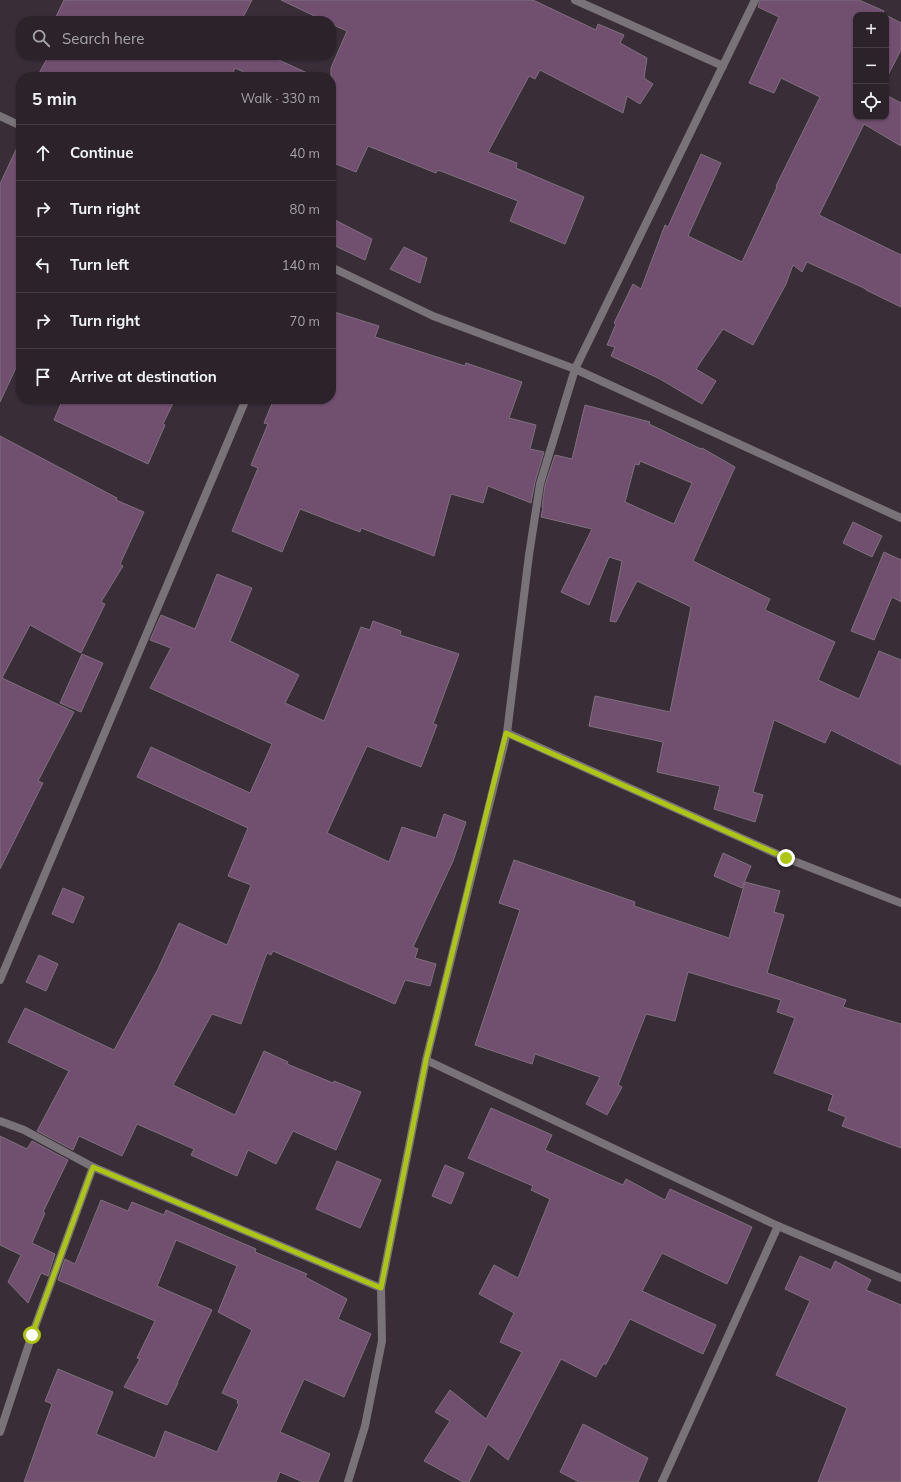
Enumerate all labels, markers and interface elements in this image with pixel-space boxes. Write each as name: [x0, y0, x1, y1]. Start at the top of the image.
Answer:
map controls: [853, 12, 889, 120]
button: +: [853, 12, 889, 48]
search box: [16, 16, 336, 60]
icon: search: [30, 27, 52, 49]
text: Search here: [62, 29, 144, 48]
button: −: [853, 48, 889, 84]
button: locate: [853, 84, 889, 120]
text: 5 min: [32, 88, 77, 109]
text: Walk · 330 m: [241, 90, 320, 106]
icon: ahead: [32, 142, 54, 164]
text: Continue: [70, 143, 133, 162]
text: 40 m: [290, 145, 320, 161]
icon: right: [32, 198, 54, 220]
text: Turn right: [70, 199, 140, 218]
text: 80 m: [290, 201, 320, 217]
icon: left: [32, 254, 54, 276]
text: Turn left: [70, 255, 129, 274]
text: 140 m: [282, 257, 320, 273]
icon: right: [32, 310, 54, 332]
text: Turn right: [70, 311, 140, 330]
text: 70 m: [290, 313, 320, 329]
icon: arrive: [32, 366, 54, 388]
text: Arrive at destination: [70, 367, 217, 386]
route end: [777, 849, 795, 867]
route start: [23, 1326, 41, 1344]

